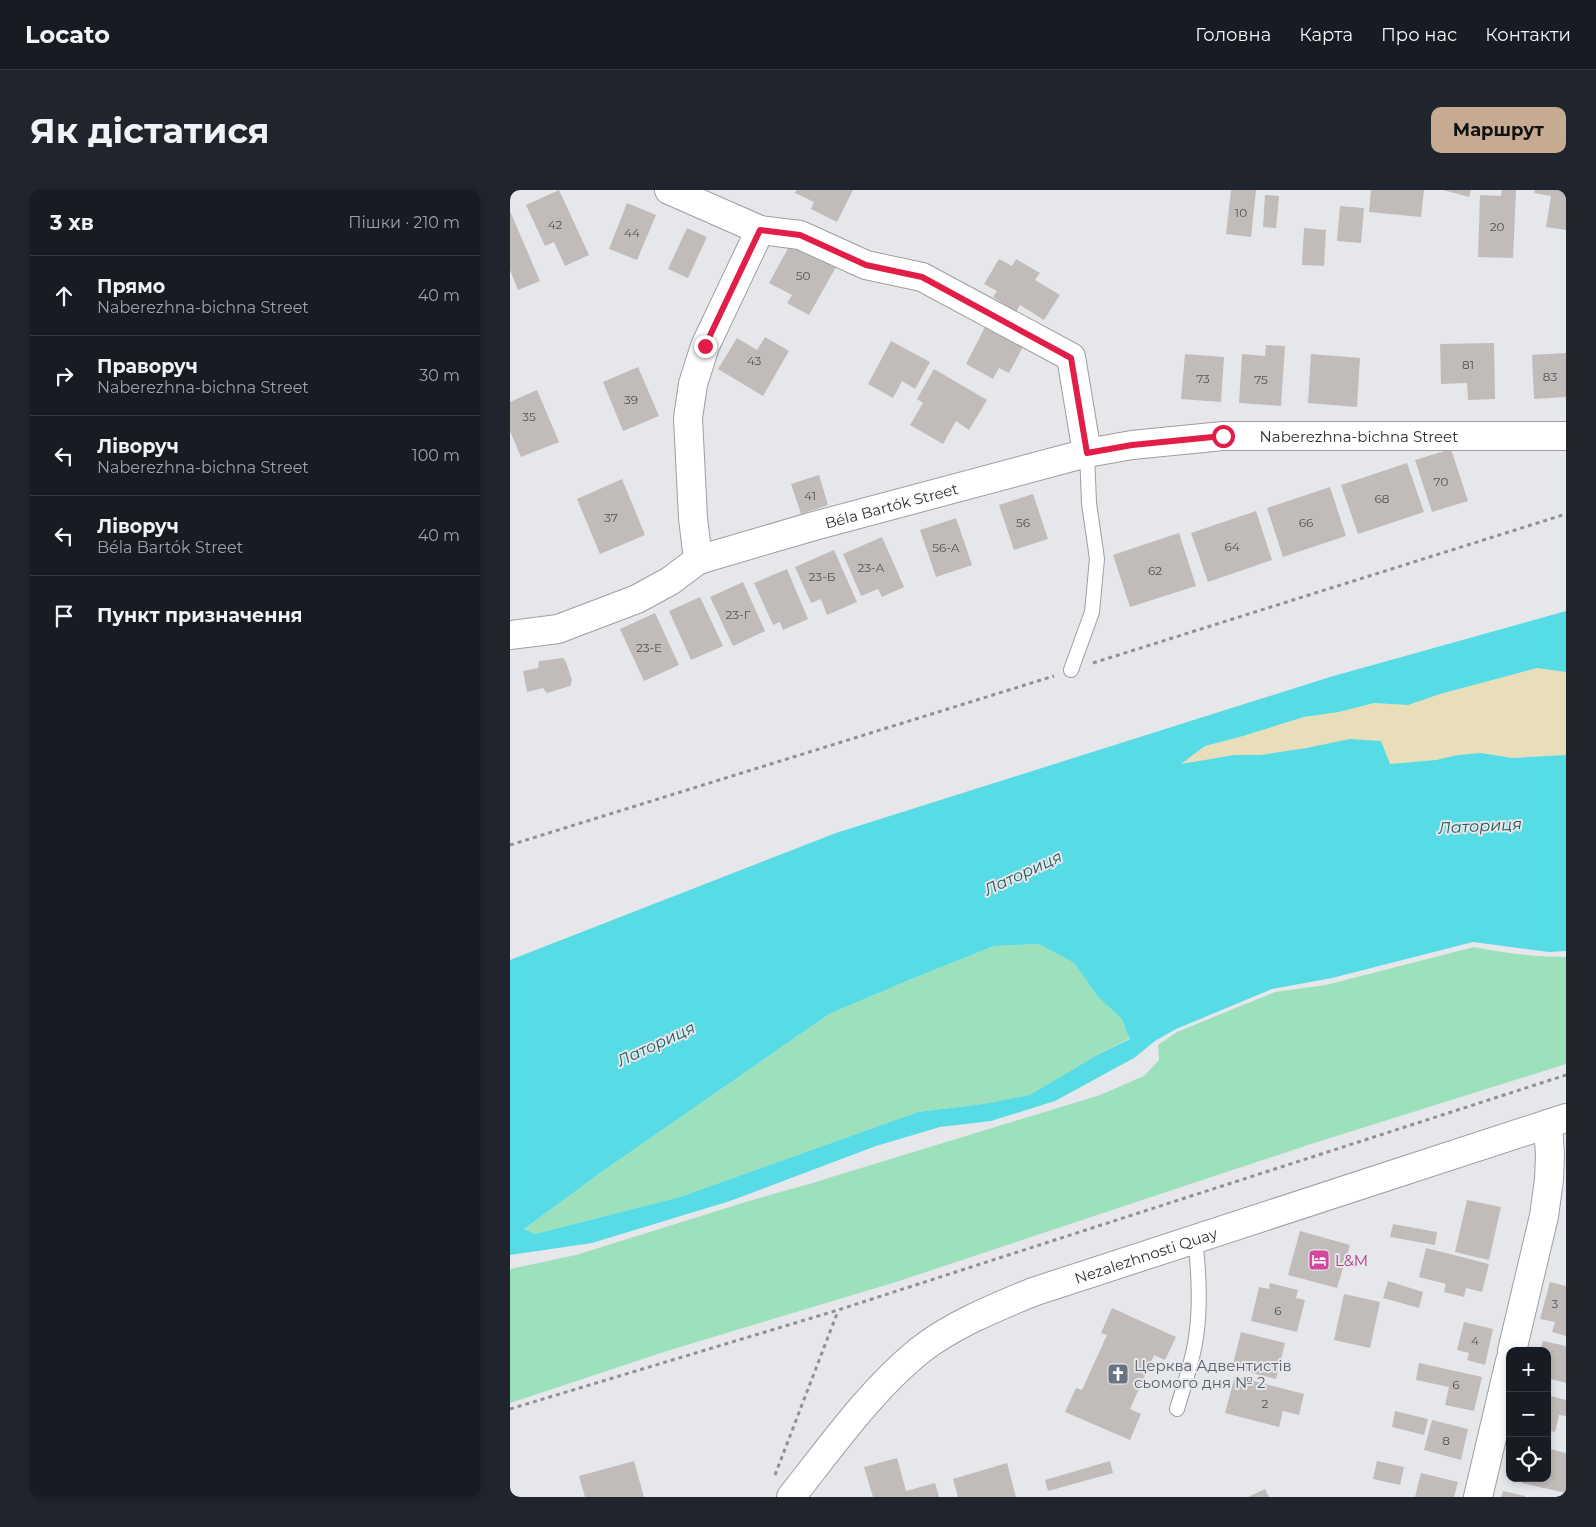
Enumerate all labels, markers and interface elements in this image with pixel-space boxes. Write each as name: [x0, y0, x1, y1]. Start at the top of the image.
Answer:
text: Locato: [25, 20, 110, 49]
text: Головна: [1195, 24, 1271, 46]
text: Карта: [1299, 24, 1353, 46]
text: Про нас: [1381, 24, 1457, 46]
text: Контакти: [1485, 24, 1571, 46]
button: Маршрут: [1431, 107, 1566, 153]
text: Як дістатися: [30, 109, 270, 152]
house number: 10: [1235, 205, 1247, 220]
text: 3 хв: [50, 210, 94, 235]
text: Пішки · 210 m: [348, 213, 460, 232]
house number: 42: [548, 217, 563, 232]
house number: 20: [1490, 219, 1504, 234]
house number: 44: [624, 225, 640, 240]
house number: 50: [796, 268, 810, 283]
text: Прямо: [97, 275, 165, 298]
icon: ahead: [50, 282, 78, 310]
text: 40 m: [418, 286, 460, 305]
text: Naberezhna-bichna Street: [97, 298, 309, 317]
route end: [694, 335, 717, 358]
house number: 43: [747, 353, 761, 368]
text: Праворуч: [97, 355, 198, 378]
house number: 81: [1462, 357, 1474, 372]
icon: right: [50, 362, 78, 390]
text: 30 m: [419, 366, 460, 385]
house number: 83: [1543, 369, 1557, 384]
house number: 73: [1196, 371, 1210, 386]
house number: 75: [1254, 372, 1268, 387]
text: Naberezhna-bichna Street: [97, 378, 309, 397]
house number: 39: [624, 392, 638, 407]
house number: 35: [522, 409, 536, 424]
route start: [1212, 425, 1235, 448]
street label: Naberezhna-bichna Street: [1260, 427, 1458, 446]
text: Ліворуч: [97, 435, 179, 458]
icon: left: [50, 442, 78, 470]
text: 100 m: [412, 446, 460, 465]
text: Naberezhna-bichna Street: [97, 458, 309, 477]
house number: 70: [1434, 474, 1448, 489]
street label: Béla Bartók Street: [823, 478, 960, 532]
house number: 41: [804, 488, 816, 503]
house number: 68: [1375, 491, 1390, 506]
house number: 37: [604, 510, 618, 525]
text: Ліворуч: [97, 515, 179, 538]
house number: 56: [1016, 515, 1030, 530]
house number: 66: [1299, 515, 1313, 530]
icon: left: [50, 522, 78, 550]
text: 40 m: [418, 526, 460, 545]
text: Béla Bartók Street: [97, 538, 243, 557]
house number: 64: [1224, 539, 1240, 554]
house number: 56-А: [932, 540, 960, 555]
house number: 23-А: [858, 560, 885, 575]
house number: 62: [1148, 563, 1162, 578]
house number: 23-Б: [809, 569, 836, 584]
icon: arrive: [50, 602, 78, 630]
text: Пункт призначення: [97, 604, 303, 627]
house number: 23-Г: [725, 607, 751, 622]
house number: 23-Е: [636, 640, 662, 655]
water label: Латориця: [1437, 814, 1522, 838]
water label: Латориця: [980, 847, 1065, 900]
water label: Латориця: [613, 1018, 698, 1071]
street label: Nezalezhnosti Quay: [1072, 1223, 1220, 1287]
hotel icon: L&M: [1307, 1248, 1331, 1272]
place label: L&M: [1335, 1251, 1368, 1270]
house number: 3: [1552, 1296, 1559, 1311]
house number: 6: [1274, 1303, 1282, 1318]
house number: 4: [1471, 1333, 1479, 1348]
map controls: [1506, 1347, 1551, 1482]
button: +: [1506, 1347, 1551, 1392]
place label: Церква Адвентистів сьомого дня № 2: [1134, 1356, 1292, 1392]
church icon: Церква Адвентистів сьомого дня № 2: [1106, 1362, 1130, 1386]
house number: 6: [1452, 1377, 1460, 1392]
button: −: [1506, 1392, 1551, 1437]
house number: 2: [1262, 1396, 1269, 1411]
house number: 8: [1442, 1433, 1450, 1448]
button: locate: [1506, 1437, 1551, 1482]

